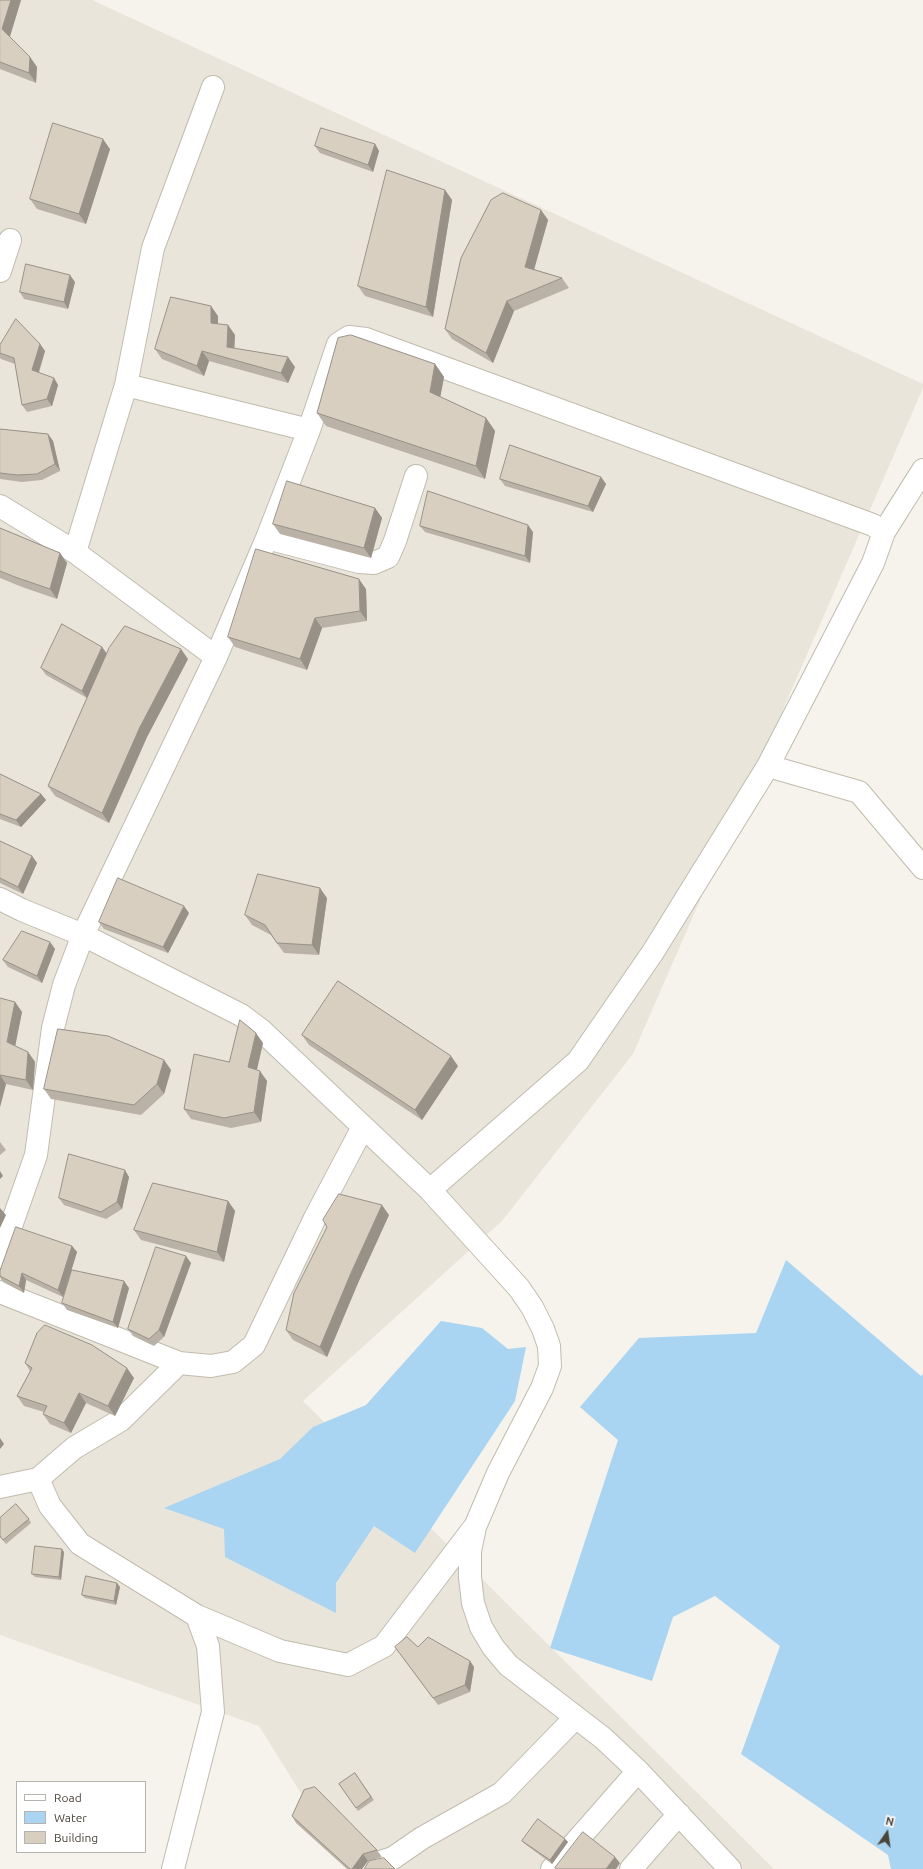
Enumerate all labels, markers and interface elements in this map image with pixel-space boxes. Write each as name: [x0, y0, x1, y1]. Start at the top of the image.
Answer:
legend: [16, 1781, 146, 1853]
text: Road: [54, 1791, 82, 1804]
text: Water: [54, 1811, 87, 1824]
north arrow: [867, 1813, 907, 1853]
text: N: [884, 1815, 895, 1828]
text: Building: [54, 1831, 98, 1844]

